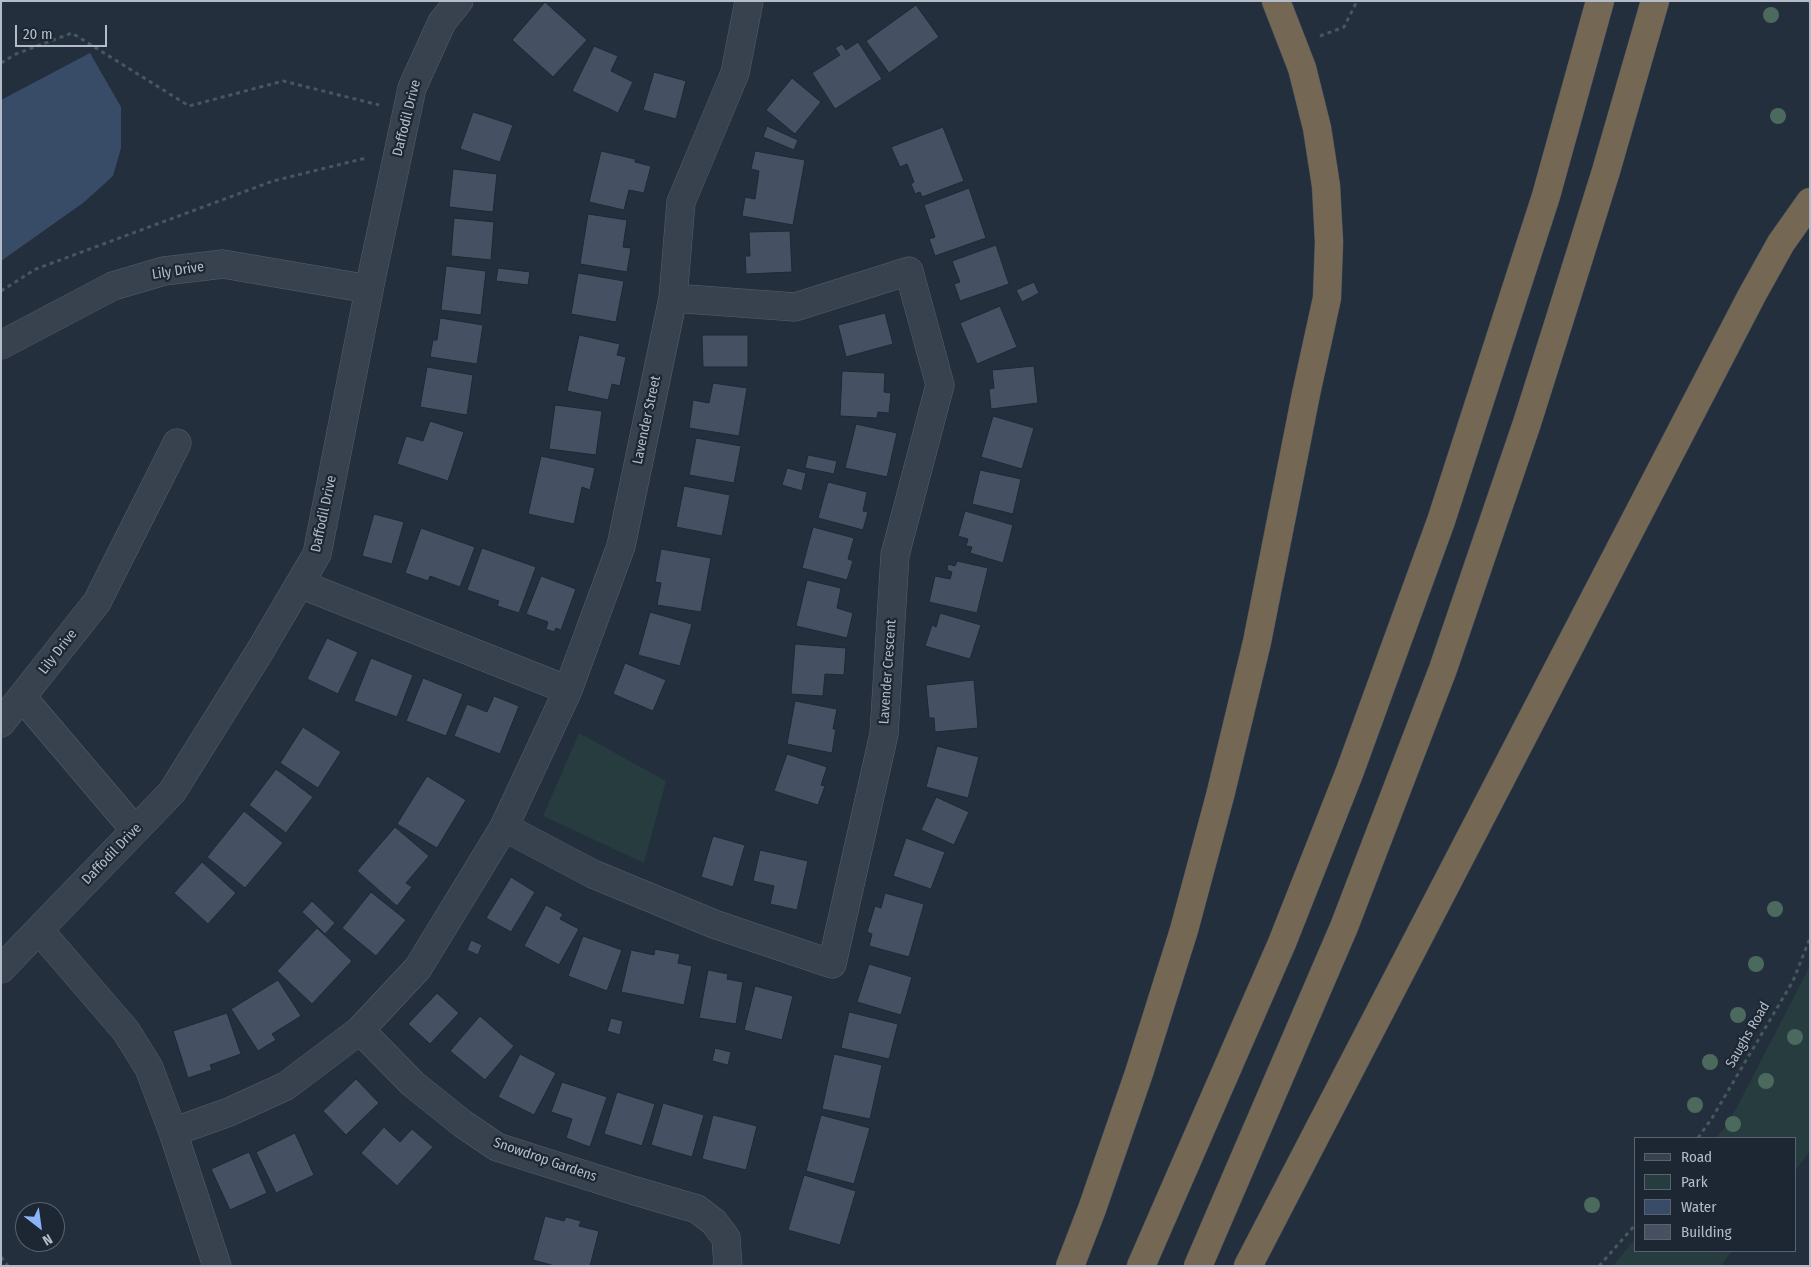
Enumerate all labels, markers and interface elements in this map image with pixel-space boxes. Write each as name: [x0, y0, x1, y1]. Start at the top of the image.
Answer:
scale bar: [18, 15, 110, 47]
text: 20 m: [23, 25, 53, 43]
street label: Daffodil Drive: [389, 78, 425, 158]
street label: Lily Drive: [151, 259, 205, 283]
street label: Lavender Street: [629, 374, 665, 466]
street label: Daffodil Drive: [308, 474, 340, 554]
street label: Lavender Crescent: [876, 619, 900, 725]
street label: Lily Drive: [35, 626, 81, 678]
street label: Daffodil Drive: [79, 820, 145, 888]
street label: Saughs Road: [1722, 999, 1774, 1071]
street label: Snowdrop Gardens: [491, 1134, 599, 1186]
legend: [1634, 1137, 1796, 1252]
text: Road: [1681, 1148, 1712, 1166]
text: Park: [1681, 1173, 1708, 1191]
text: Water: [1681, 1198, 1716, 1216]
north arrow: [15, 1202, 65, 1252]
text: Building: [1681, 1223, 1732, 1241]
text: N: [39, 1230, 55, 1249]

